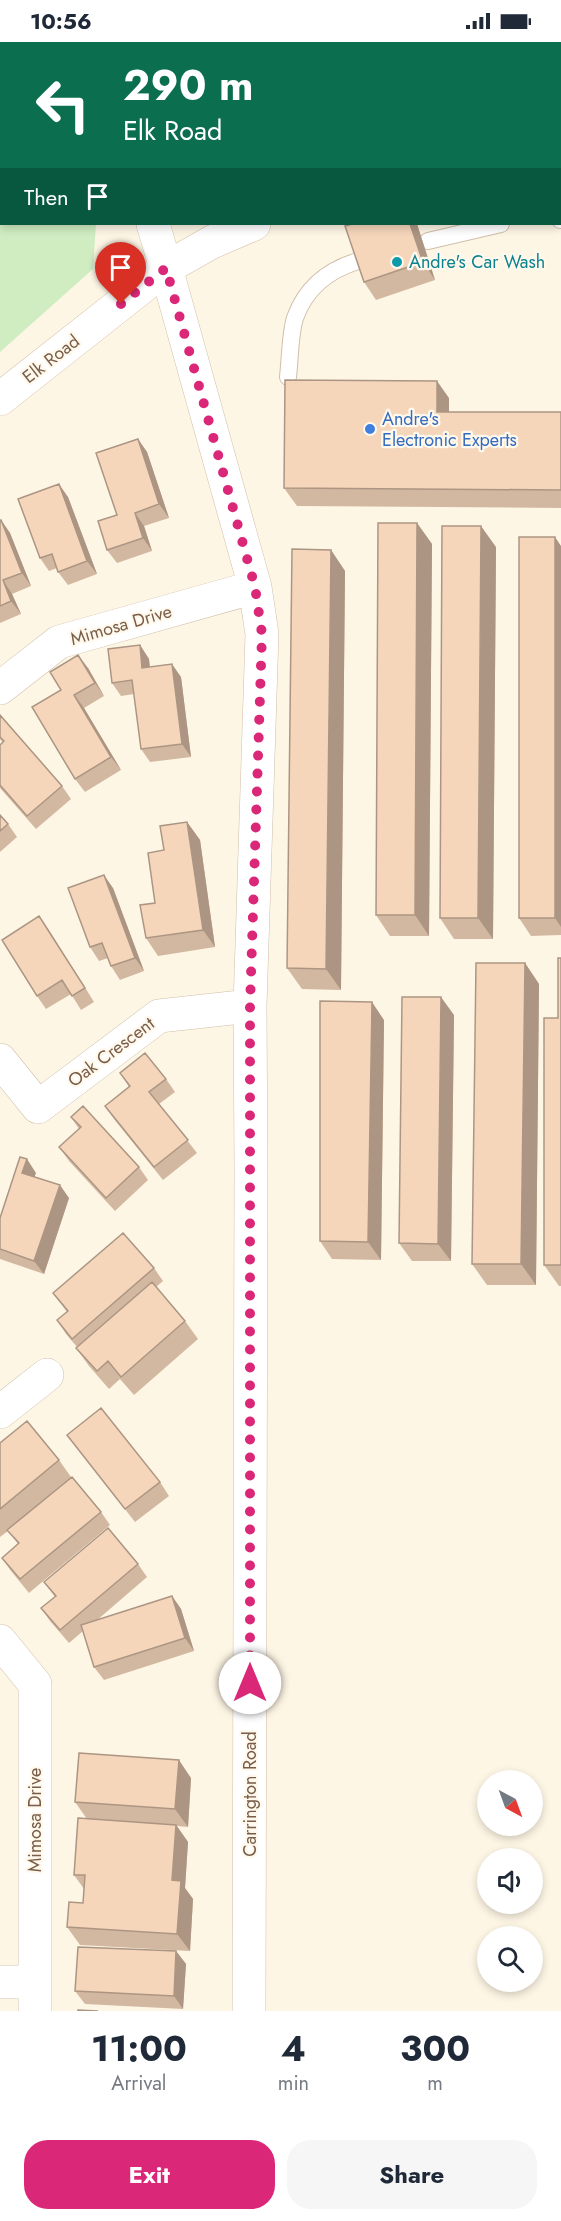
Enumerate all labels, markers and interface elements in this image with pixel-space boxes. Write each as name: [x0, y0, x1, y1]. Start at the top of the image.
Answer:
text: 10:56: [30, 5, 92, 37]
text: 290 m: [123, 55, 254, 116]
icon: left: [24, 66, 102, 144]
text: Elk Road: [123, 111, 222, 150]
icon: arrive: [81, 180, 114, 213]
text: Then: [24, 181, 69, 213]
pin: [95, 242, 146, 304]
place label: Andre's Car Wash: [409, 249, 545, 275]
icon: arrive: [104, 251, 137, 284]
marker: Andre's Car Wash: [390, 255, 404, 269]
street label: Elk Road: [17, 328, 85, 390]
place label: Andre's Electronic Experts: [382, 406, 517, 453]
marker: Andre's Electronic Experts: [363, 422, 377, 436]
street label: Mimosa Drive: [67, 598, 175, 652]
street label: Oak Crescent: [62, 1010, 160, 1093]
position arrow: [218, 1651, 282, 1715]
street label: Carrington Road: [237, 1731, 263, 1857]
street label: Mimosa Drive: [22, 1768, 48, 1872]
north arrow: [477, 1770, 543, 1836]
map controls: [477, 1770, 543, 1992]
button: sound: [477, 1848, 543, 1914]
button: search: [477, 1926, 543, 1992]
text: 11:00: [91, 2022, 187, 2074]
text: 4: [281, 2022, 306, 2074]
text: 300: [400, 2022, 470, 2074]
text: Arrival: [111, 2069, 166, 2098]
text: min: [278, 2069, 309, 2098]
text: m: [427, 2069, 443, 2098]
button: Exit: [24, 2140, 275, 2209]
button: Share: [287, 2140, 537, 2209]

